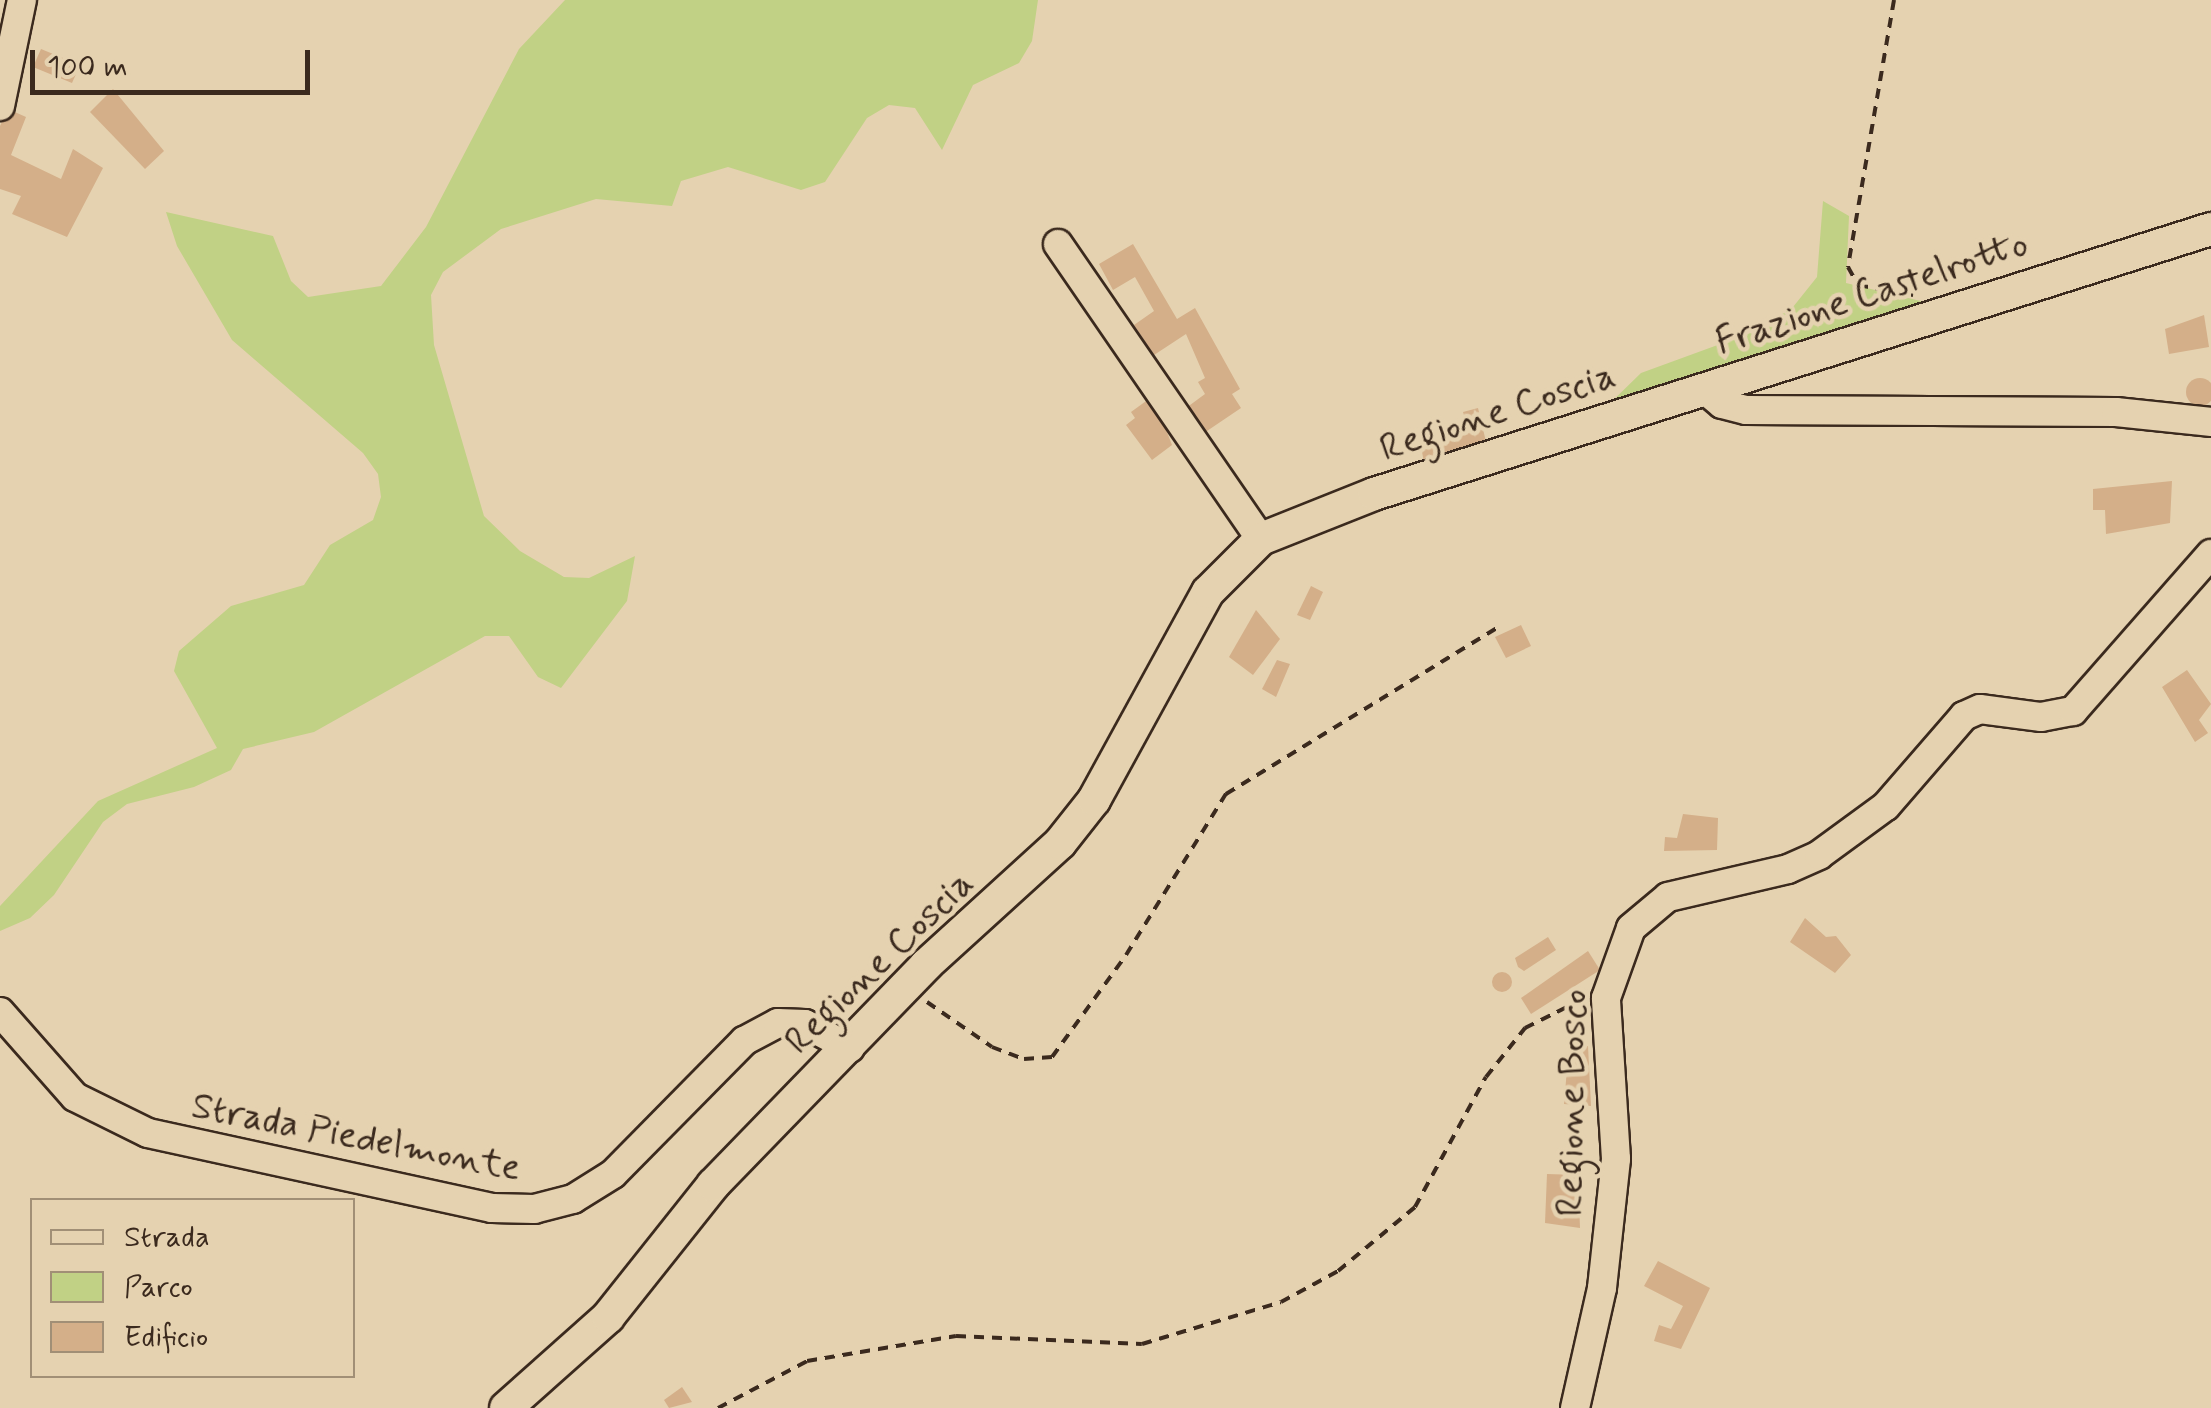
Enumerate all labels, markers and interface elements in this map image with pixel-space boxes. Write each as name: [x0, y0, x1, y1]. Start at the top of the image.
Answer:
scale bar: [35, 30, 315, 92]
text: 100 m: [47, 48, 128, 87]
street label: Frazione Castelrotto: [1707, 221, 2037, 367]
street label: Regione Coscia: [1373, 353, 1623, 473]
street label: Regione Coscia: [775, 861, 985, 1065]
street label: Regione Bosco: [1548, 988, 1598, 1218]
street label: Strada Piedelmonte: [198, 1086, 514, 1190]
legend: [30, 1198, 355, 1378]
text: Strada: [124, 1218, 210, 1257]
text: Parco: [124, 1268, 193, 1307]
text: Edificio: [124, 1318, 208, 1357]

